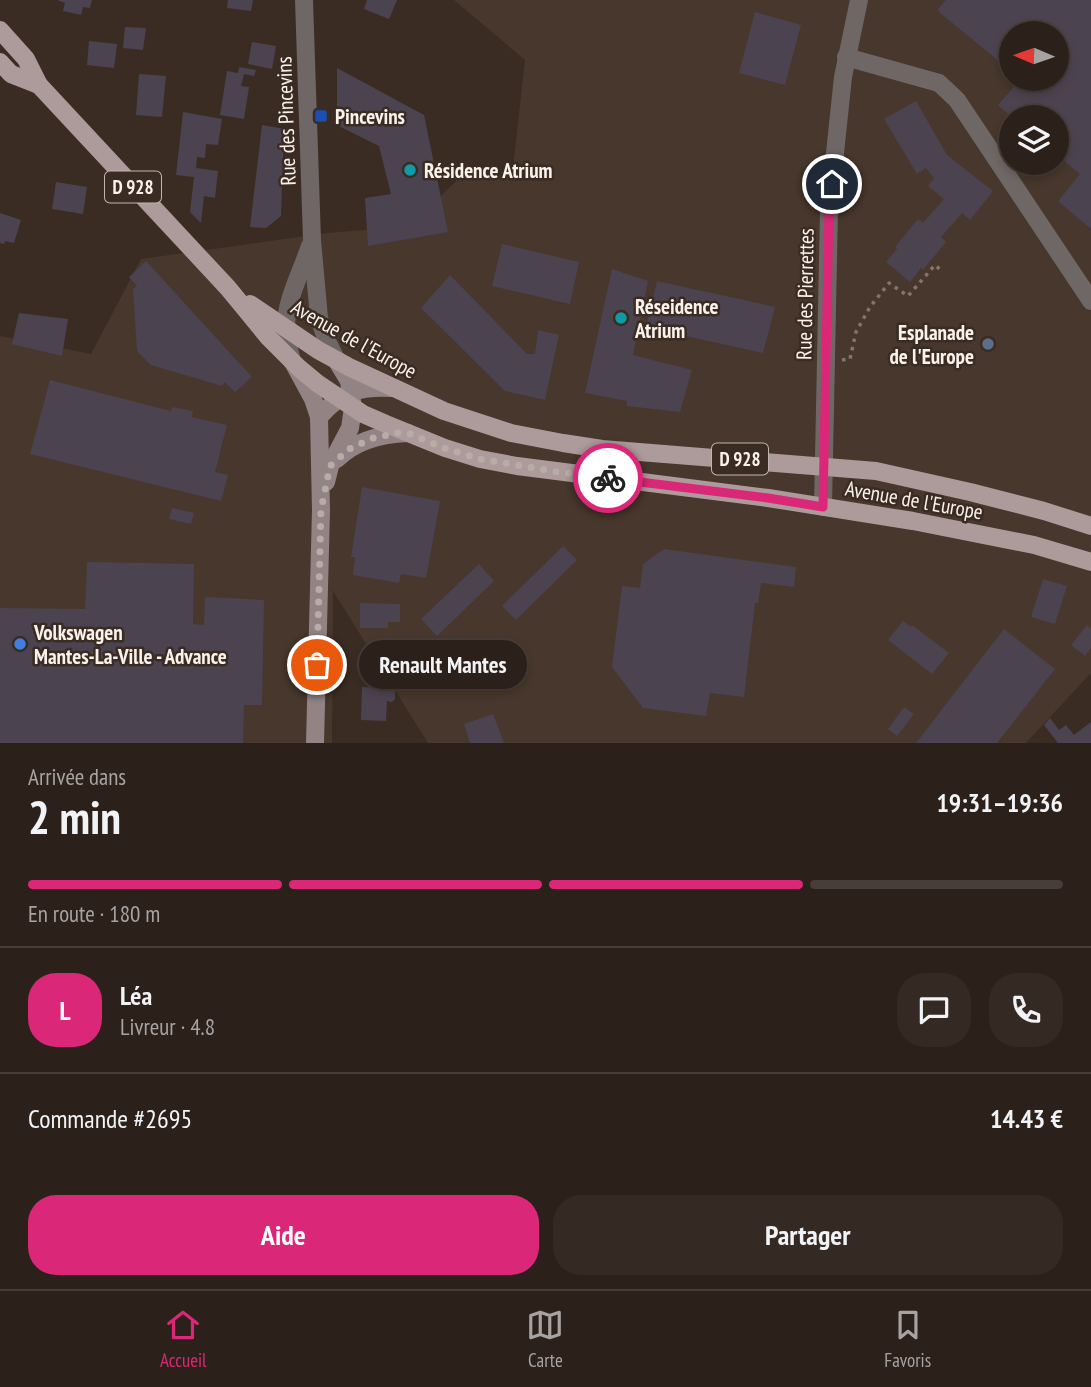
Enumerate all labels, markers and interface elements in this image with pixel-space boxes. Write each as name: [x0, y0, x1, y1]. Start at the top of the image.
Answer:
north arrow: [999, 21, 1069, 91]
map controls: [999, 21, 1069, 175]
street label: Rue des Pincevins: [270, 56, 302, 186]
place label: Pincevins: [335, 103, 405, 130]
button: layers: [999, 105, 1069, 175]
marker: Pincevins: [313, 108, 329, 124]
pin: [802, 154, 862, 214]
place label: Résidence Atrium: [424, 157, 553, 184]
marker: Résidence Atrium: [402, 162, 418, 178]
icon: home: [813, 165, 851, 203]
road number: D 928: [105, 172, 161, 202]
street label: Rue des Pierrettes: [790, 228, 820, 360]
street label: Avenue de l'Europe: [287, 293, 421, 385]
place label: Réseidence Atrium: [634, 293, 719, 344]
marker: Réseidence Atrium: [613, 310, 629, 326]
place label: Esplanade de l'Europe: [889, 319, 974, 370]
marker: Esplanade de l'Europe: [980, 336, 996, 352]
courier: [573, 443, 643, 513]
road number: D 928: [712, 444, 768, 474]
icon: bike: [589, 459, 627, 497]
street label: Avenue de l'Europe: [843, 475, 985, 525]
place label: Volkswagen Mantes-La-Ville - Advance: [33, 619, 227, 670]
pin: [287, 635, 347, 695]
marker: Volkswagen Mantes-La-Ville - Advance: [12, 636, 28, 652]
callout: Renault Mantes: [359, 640, 527, 690]
icon: bag: [298, 646, 336, 684]
text: Renault Mantes: [379, 650, 507, 679]
text: Arrivée dans: [28, 762, 126, 791]
text: 19:31–19:36: [936, 786, 1063, 819]
text: 2 min: [28, 787, 121, 847]
text: En route · 180 m: [28, 899, 160, 928]
button: chat: [897, 973, 971, 1047]
button: phone: [989, 973, 1063, 1047]
text: Léa: [120, 979, 152, 1012]
text: L: [59, 994, 71, 1027]
text: Livreur · 4.8: [120, 1012, 215, 1041]
text: Commande #2695: [28, 1102, 192, 1135]
text: 14.43 €: [990, 1102, 1063, 1135]
button: Aide: [28, 1195, 539, 1275]
button: Partager: [553, 1195, 1063, 1275]
tab: Accueil: [160, 1306, 207, 1372]
tab: Carte: [526, 1306, 564, 1372]
tab: Favoris: [884, 1306, 931, 1372]

